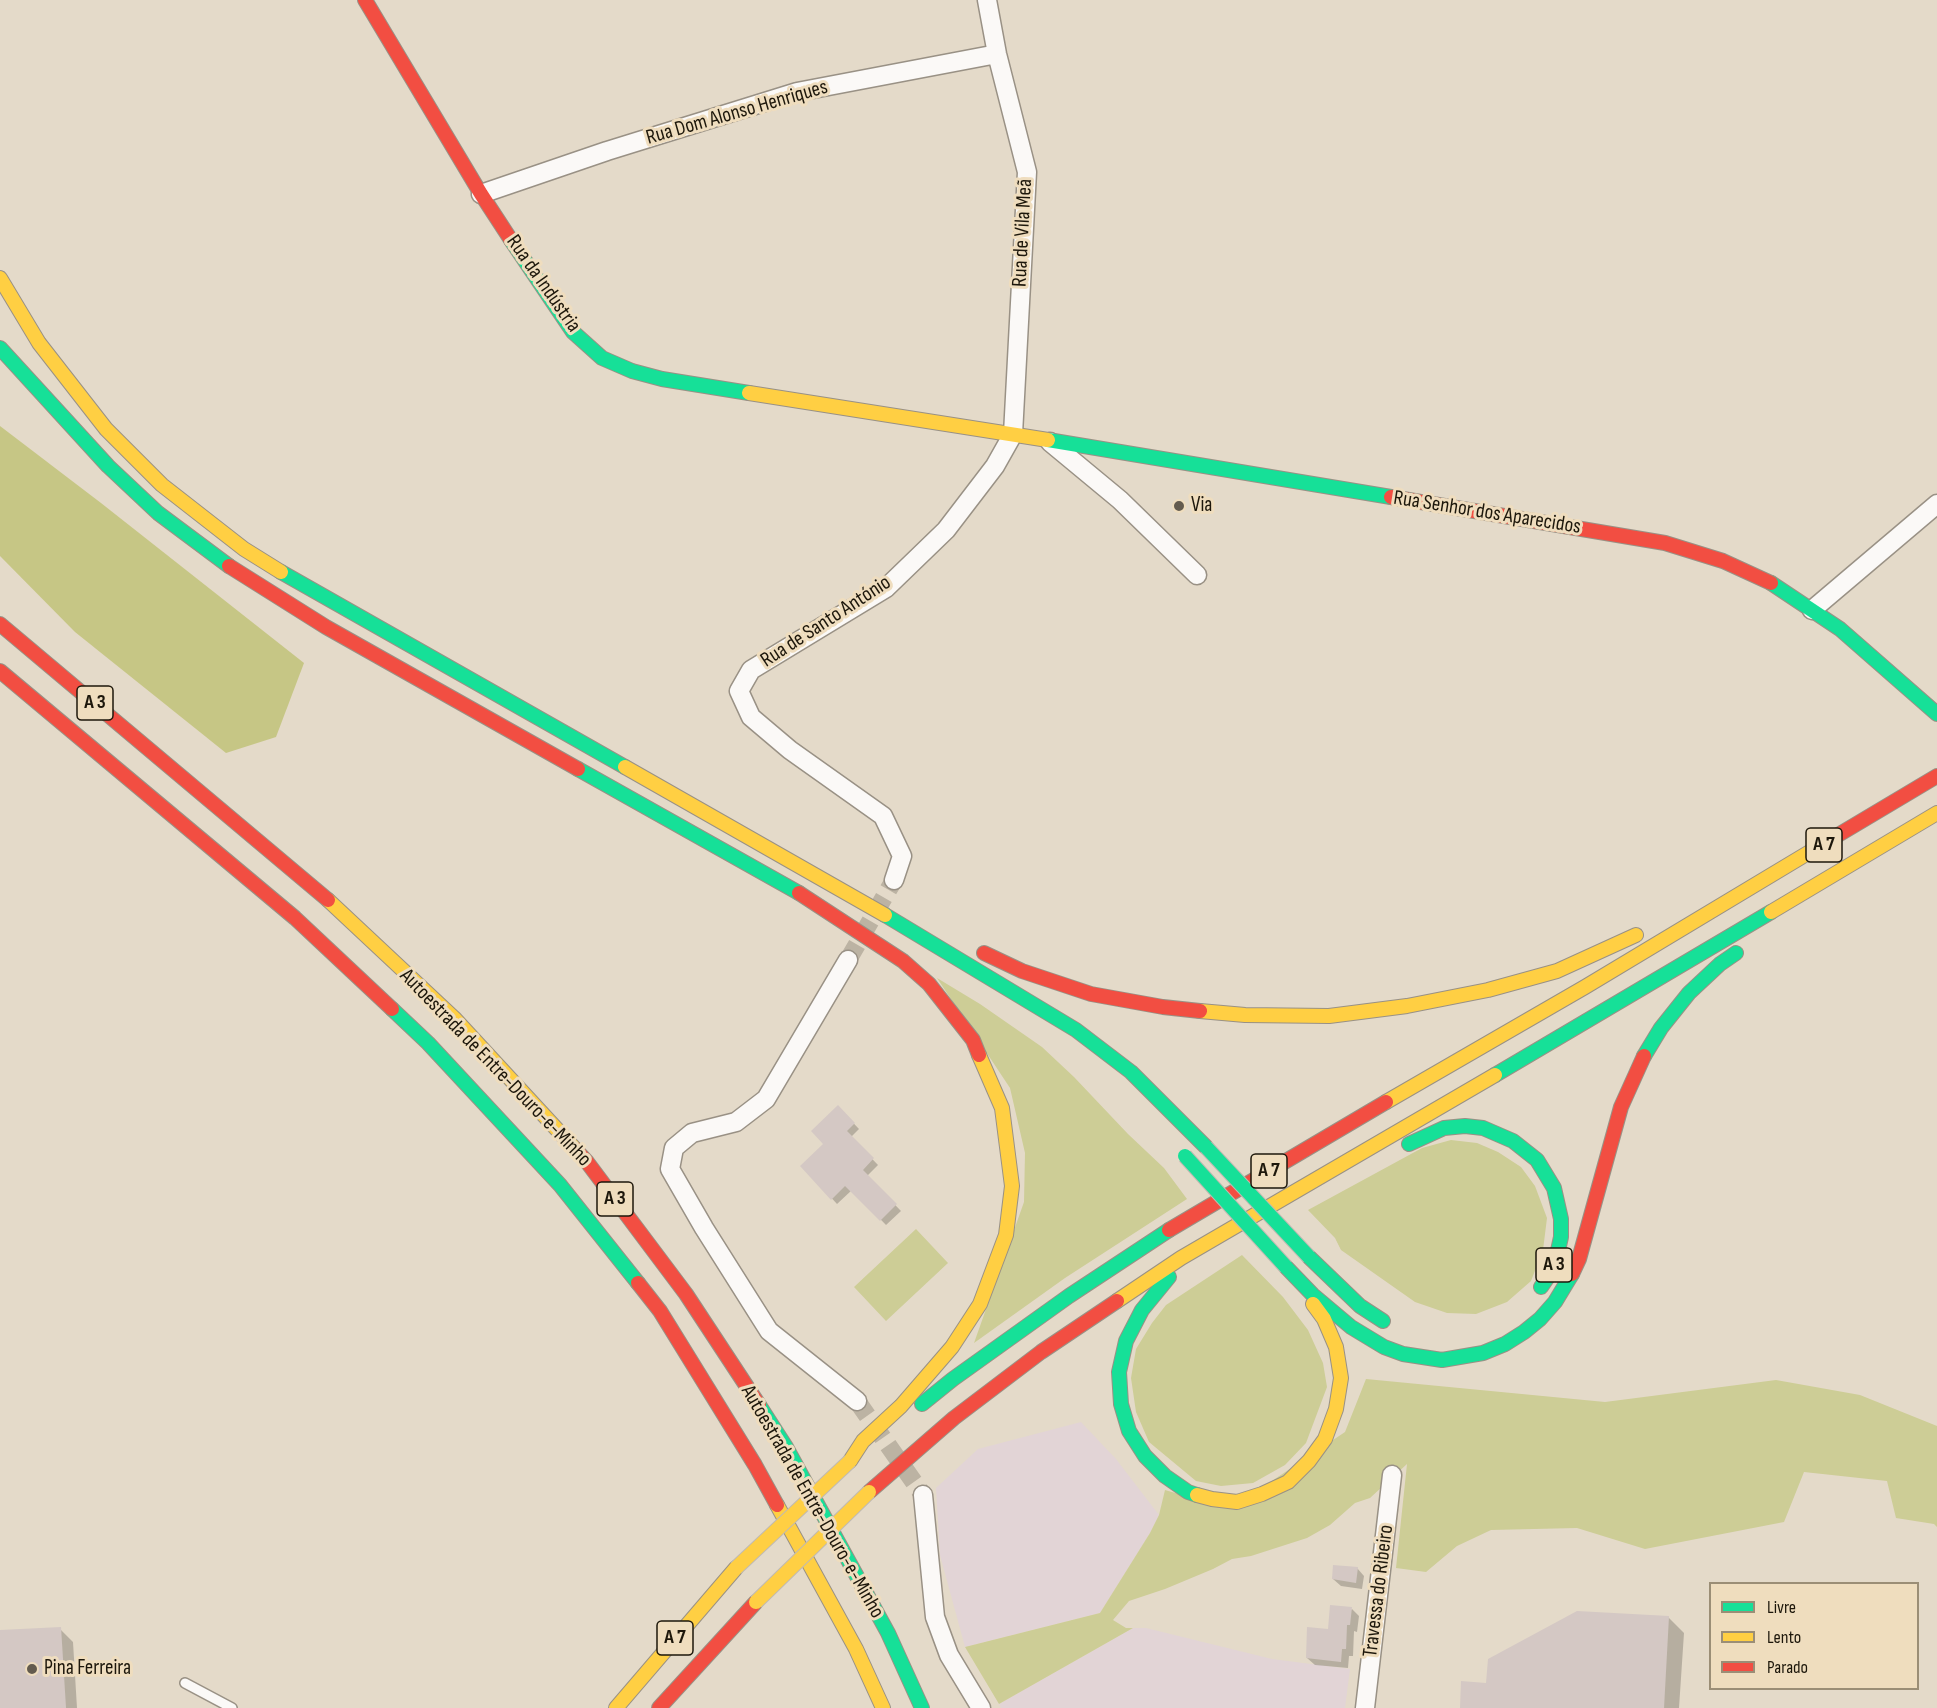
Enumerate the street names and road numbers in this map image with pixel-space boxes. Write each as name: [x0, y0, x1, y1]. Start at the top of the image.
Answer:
street label: Rua Dom Alonso Henriques: [643, 75, 831, 151]
street label: Rua de Vila Meã: [1008, 178, 1038, 288]
street label: Rua da Indústria: [500, 231, 586, 337]
street label: Rua Senhor dos Aparecidos: [1392, 486, 1582, 540]
street label: Rua de Santo António: [756, 571, 896, 673]
road number: A 3: [77, 686, 113, 720]
road number: A 7: [1806, 828, 1842, 862]
street label: Autoestrada de Entre-Douro-e-Minho: [394, 964, 596, 1172]
road number: A 7: [1251, 1154, 1287, 1188]
road number: A 3: [597, 1182, 633, 1216]
road number: A 3: [1536, 1248, 1572, 1282]
street label: Autoestrada de Entre-Douro-e-Minho: [735, 1381, 889, 1623]
street label: Travessa do Ribeiro: [1358, 1523, 1400, 1659]
road number: A 7: [657, 1621, 693, 1655]

